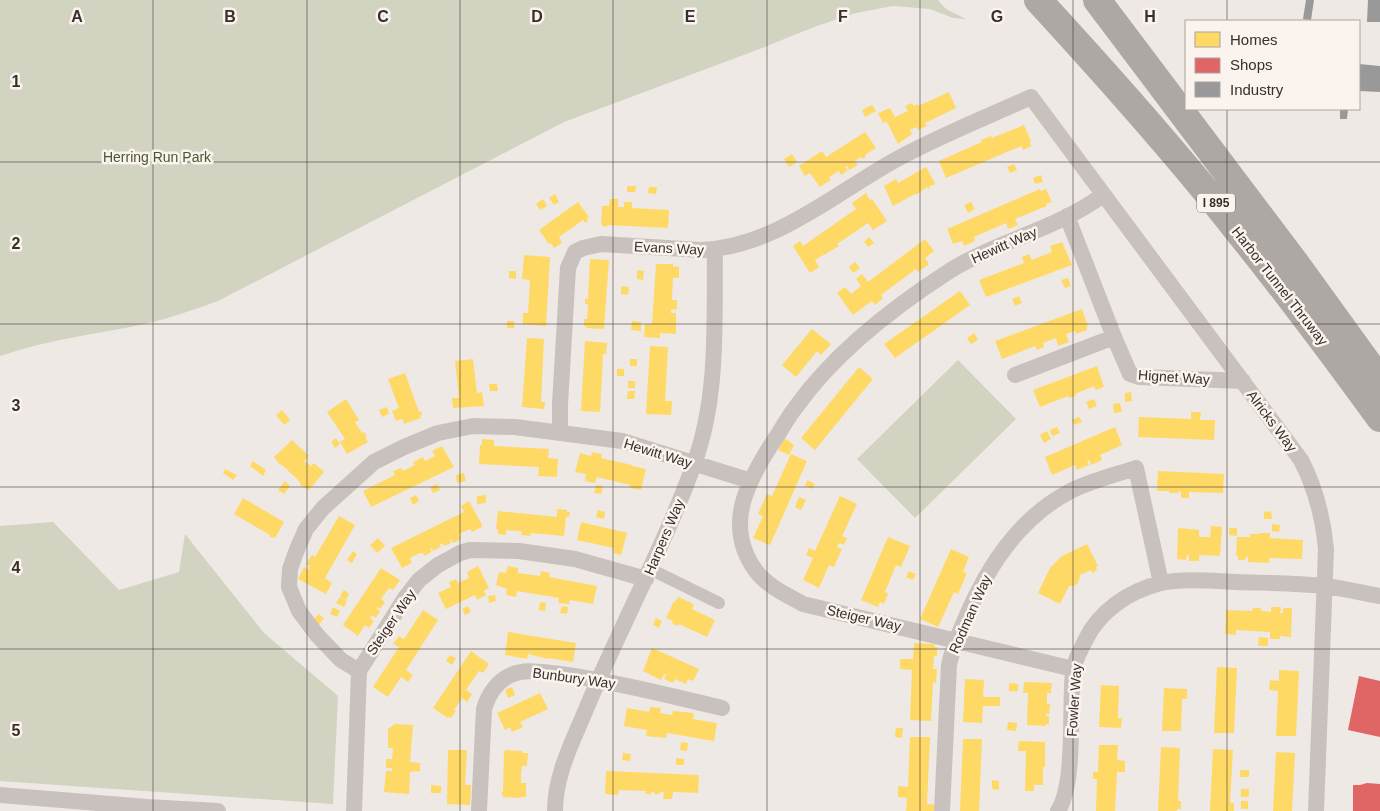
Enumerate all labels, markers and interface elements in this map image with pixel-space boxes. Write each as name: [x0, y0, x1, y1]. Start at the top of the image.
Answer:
text: A: [71, 8, 83, 25]
text: B: [224, 8, 236, 25]
text: C: [377, 8, 389, 25]
text: D: [531, 8, 543, 25]
text: E: [685, 8, 696, 25]
text: F: [838, 8, 848, 25]
text: G: [991, 8, 1003, 25]
text: H: [1144, 8, 1156, 25]
legend: [1185, 20, 1360, 110]
text: Homes: [1230, 31, 1278, 48]
text: Shops: [1230, 56, 1273, 73]
text: 1: [12, 73, 21, 90]
text: Industry: [1230, 81, 1284, 98]
park label: Herring Run Park: [103, 149, 212, 165]
road number: I 895: [1197, 194, 1235, 212]
street label: Hewitt Way: [969, 223, 1039, 267]
street label: Harbor Tunnel Thruway: [1229, 224, 1331, 348]
text: 2: [12, 235, 21, 252]
street label: Evans Way: [633, 238, 705, 258]
street label: Hignet Way: [1138, 367, 1210, 387]
street label: Alricks Way: [1244, 387, 1300, 455]
text: 3: [12, 397, 21, 414]
street label: Hewitt Way: [622, 435, 694, 471]
street label: Harpers Way: [641, 497, 687, 577]
text: 4: [12, 559, 21, 576]
street label: Rodman Way: [946, 572, 994, 656]
street label: Steiger Way: [363, 586, 419, 658]
street label: Steiger Way: [825, 602, 903, 634]
street label: Fowler Way: [1063, 663, 1085, 737]
street label: Bunbury Way: [532, 664, 616, 692]
text: 5: [12, 722, 21, 739]

